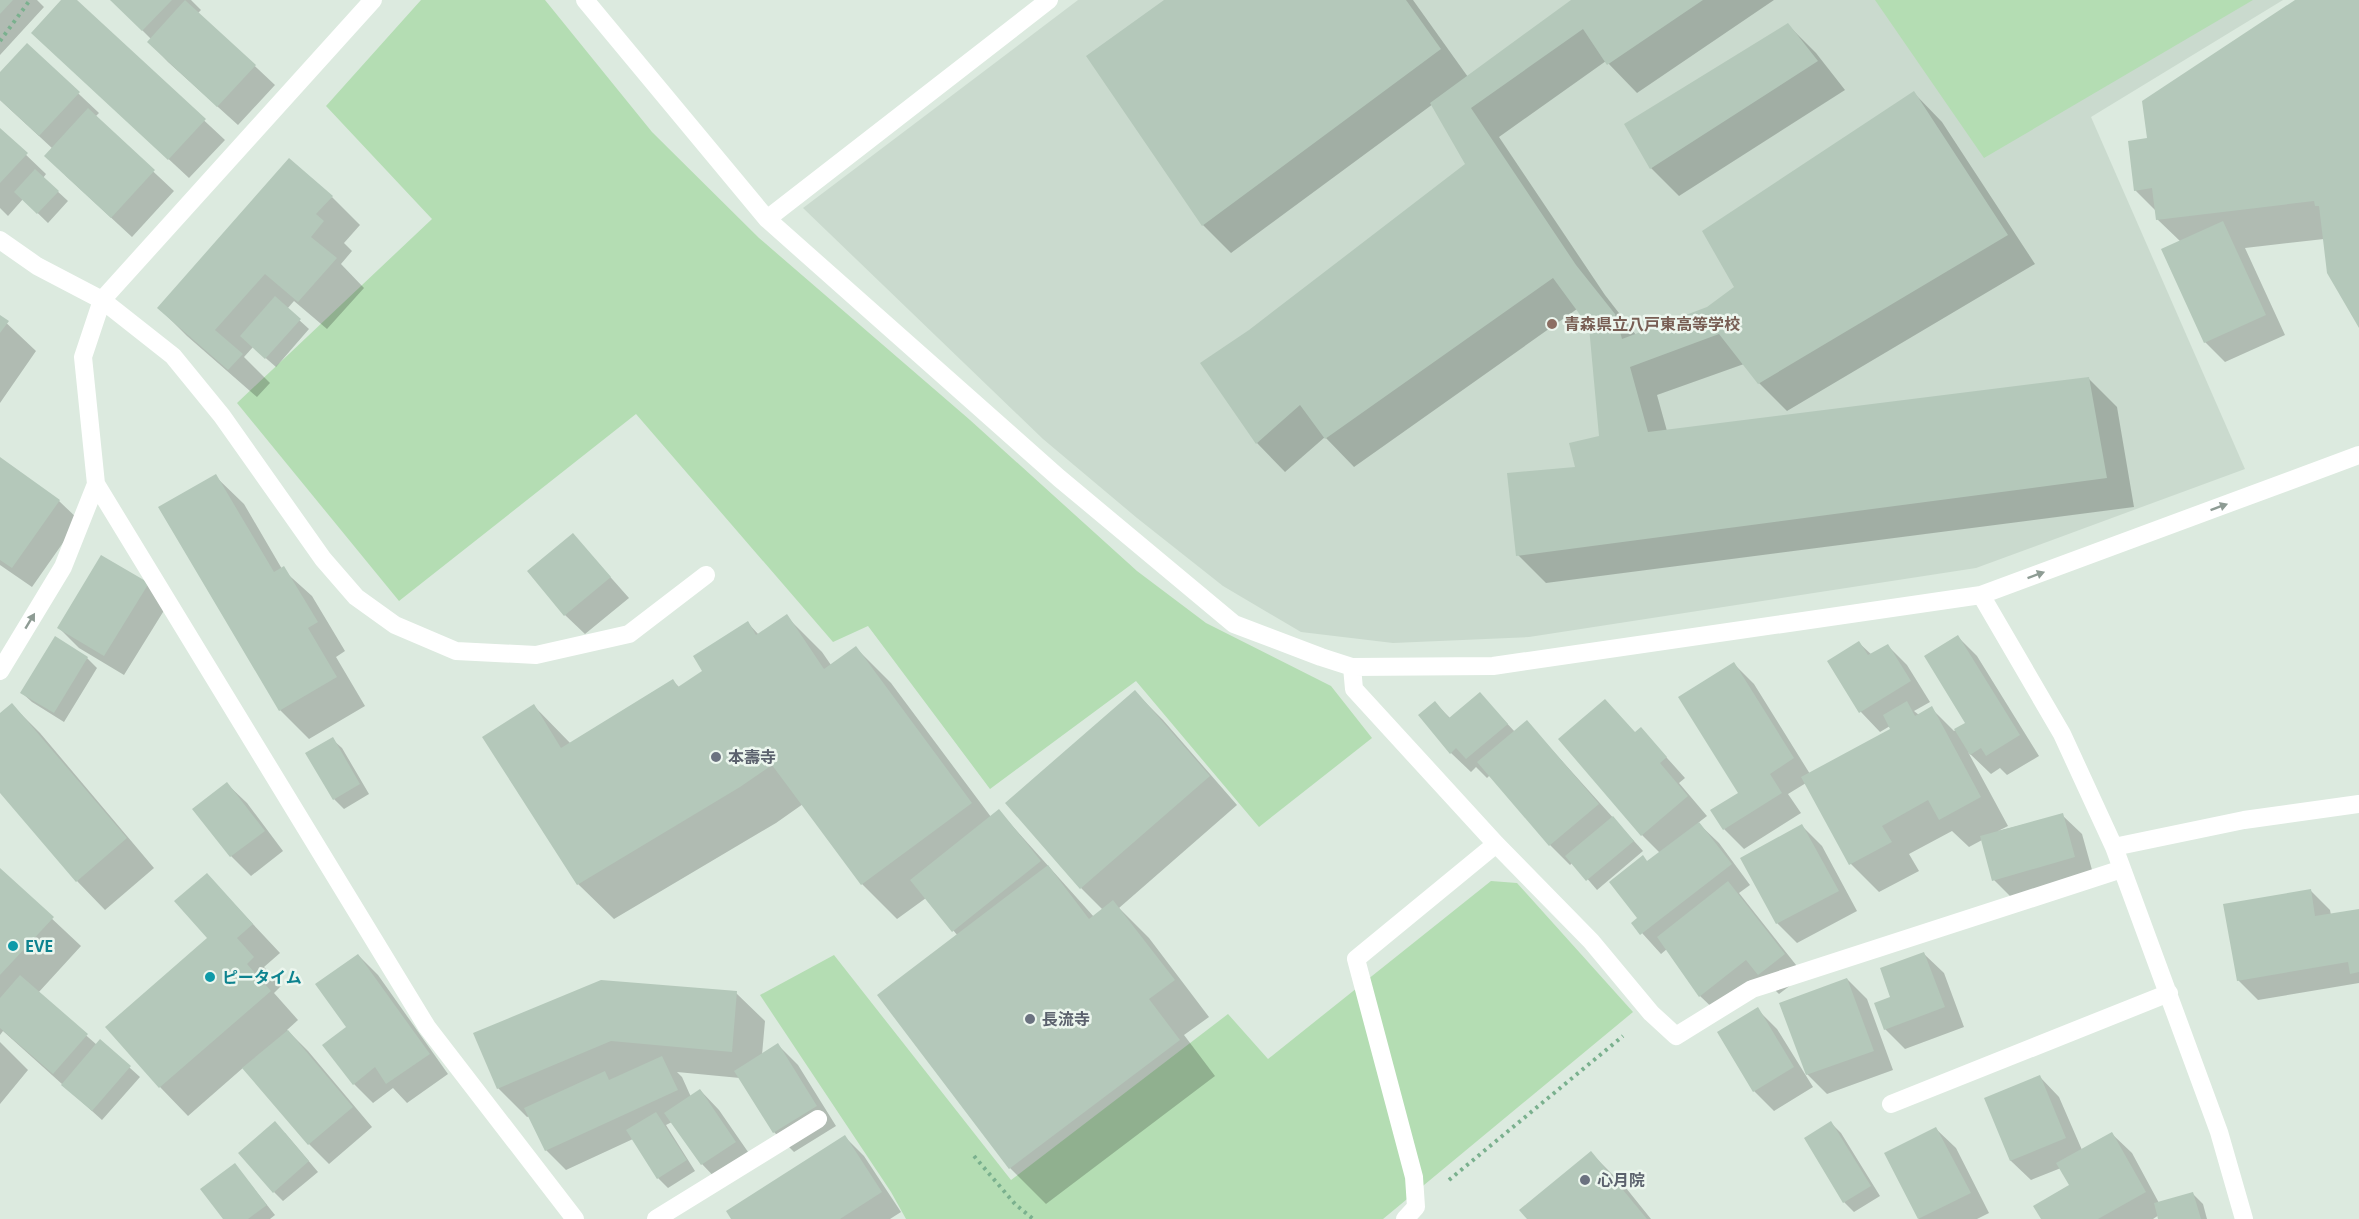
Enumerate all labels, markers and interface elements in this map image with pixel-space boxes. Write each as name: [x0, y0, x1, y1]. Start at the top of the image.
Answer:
place label: 青森県立八戸東高等学校: [1564, 313, 1740, 335]
marker: 青森県立八戸東高等学校: [1545, 317, 1559, 331]
one-way arrow: [2210, 501, 2228, 511]
one-way arrow: [2027, 570, 2045, 579]
one-way arrow: [25, 613, 36, 629]
place label: 本壽寺: [728, 746, 776, 768]
marker: 本壽寺: [709, 750, 723, 764]
place label: EVE: [25, 935, 53, 957]
marker: EVE: [6, 939, 20, 953]
place label: ピータイム: [222, 966, 302, 988]
marker: ピータイム: [203, 970, 217, 984]
place label: 長流寺: [1042, 1008, 1090, 1030]
marker: 長流寺: [1023, 1012, 1037, 1026]
place label: 心月院: [1597, 1169, 1645, 1191]
marker: 心月院: [1578, 1173, 1592, 1187]

